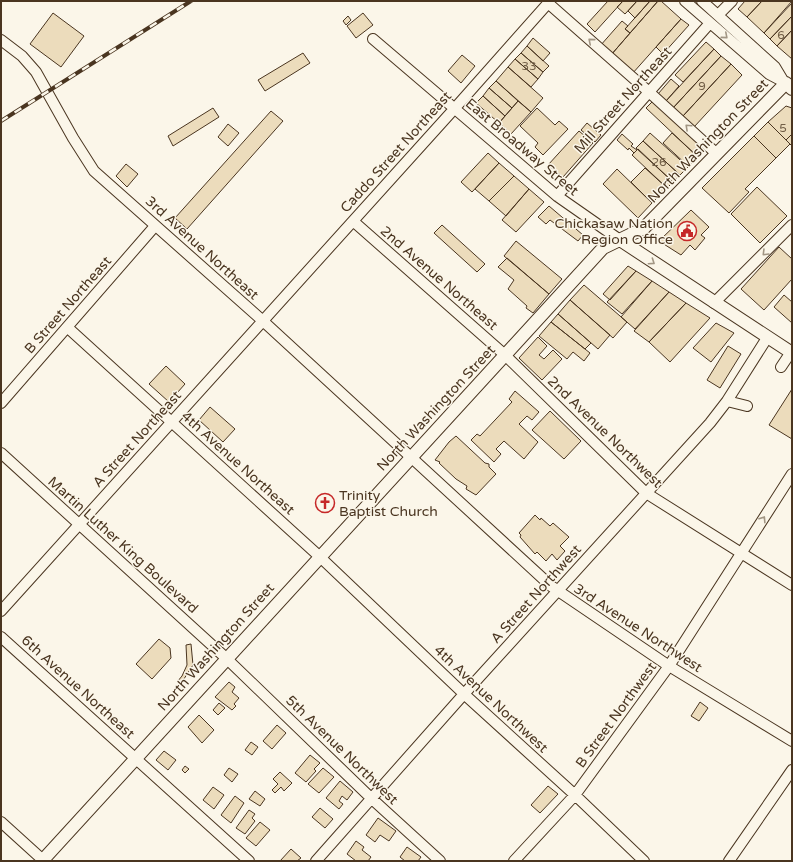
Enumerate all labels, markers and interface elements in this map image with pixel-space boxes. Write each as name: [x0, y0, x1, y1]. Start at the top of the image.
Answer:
house number: 6: [777, 28, 785, 42]
one-way arrow: [720, 32, 728, 39]
one-way arrow: [588, 38, 596, 45]
street label: Mill Street Northeast: [571, 43, 676, 157]
house number: 33: [521, 59, 537, 73]
street label: North Washington Street: [644, 75, 772, 207]
house number: 9: [698, 79, 706, 93]
street label: Caddo Street Northeast: [337, 87, 456, 216]
street label: East Broadway Street: [462, 95, 582, 200]
house number: 5: [779, 121, 787, 135]
one-way arrow: [685, 124, 693, 132]
house number: 26: [651, 155, 667, 169]
street label: 3rd Avenue Northeast: [142, 193, 263, 304]
place label: Chickasaw Nation Region Office: [554, 215, 673, 248]
public building icon: Chickasaw Nation Region Office: [676, 220, 698, 242]
street label: 2nd Avenue Northeast: [377, 222, 502, 334]
one-way arrow: [762, 248, 770, 256]
street label: B Street Northeast: [21, 252, 115, 357]
one-way arrow: [648, 257, 655, 264]
street label: North Washington Street: [373, 341, 499, 474]
street label: 2nd Avenue Northwest: [544, 373, 666, 492]
street label: A Street Northeast: [89, 387, 185, 491]
street label: 4th Avenue Northeast: [178, 408, 299, 519]
street label: Martin Luther King Boulevard: [44, 473, 202, 617]
place label: Trinity Baptist Church: [339, 487, 438, 520]
church icon: Trinity Baptist Church: [314, 492, 336, 514]
one-way arrow: [758, 516, 765, 523]
street label: A Street Northwest: [487, 541, 585, 647]
street label: North Washington Street: [154, 579, 278, 714]
street label: 3rd Avenue Northwest: [571, 580, 706, 676]
street label: 6th Avenue Northeast: [18, 632, 139, 743]
street label: 4th Avenue Northwest: [430, 642, 552, 757]
street label: B Street Northwest: [572, 658, 660, 771]
street label: 5th Avenue Northwest: [282, 692, 402, 809]

